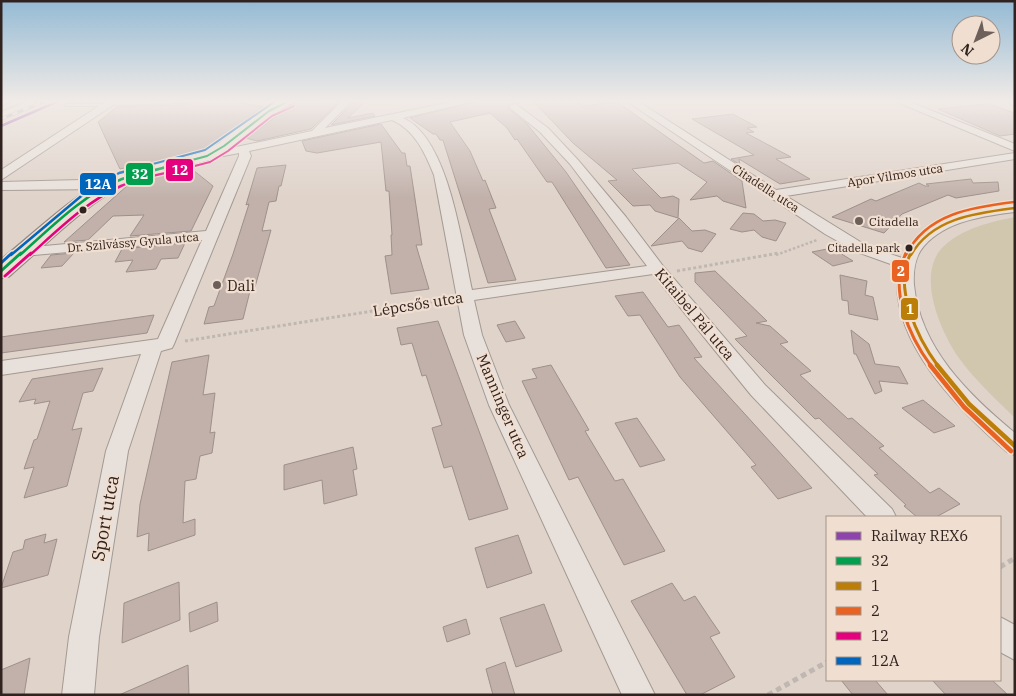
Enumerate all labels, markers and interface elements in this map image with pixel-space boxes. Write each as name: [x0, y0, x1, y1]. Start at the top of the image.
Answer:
north arrow: [951, 15, 1001, 65]
text: N: [957, 39, 977, 60]
line badge: 12: [165, 158, 194, 182]
street label: Apor Vilmos utca: [846, 160, 944, 190]
text: 12: [172, 161, 188, 179]
street label: Citadella utca: [730, 161, 803, 215]
line badge: 32: [125, 162, 154, 186]
text: 32: [132, 165, 148, 183]
line badge: 12A: [79, 172, 117, 196]
text: 12A: [85, 175, 112, 193]
unlabelled marker: [78, 205, 88, 215]
place label: Citadella: [869, 214, 919, 229]
marker: Citadella: [853, 215, 865, 227]
street label: Dr. Szilvássy Gyula utca: [66, 229, 200, 255]
place label: Citadella park: [828, 241, 901, 255]
marker: Citadella park: [904, 243, 914, 253]
line badge: 2: [891, 259, 910, 283]
text: 2: [897, 262, 905, 280]
street label: Kitaibel Pál utca: [651, 264, 739, 364]
place label: Dali: [227, 276, 255, 295]
marker: Dali: [211, 279, 223, 291]
street label: Lépcsős utca: [372, 287, 464, 321]
line badge: 1: [900, 297, 919, 321]
text: 1: [906, 300, 914, 318]
street label: Manninger utca: [472, 351, 534, 461]
street label: Sport utca: [86, 473, 124, 563]
legend: [826, 516, 1001, 681]
text: Railway REX6: [871, 526, 968, 545]
text: 32: [871, 551, 889, 570]
text: 1: [871, 576, 880, 595]
text: 2: [871, 601, 880, 620]
text: 12: [871, 626, 889, 645]
text: 12A: [871, 651, 900, 670]

